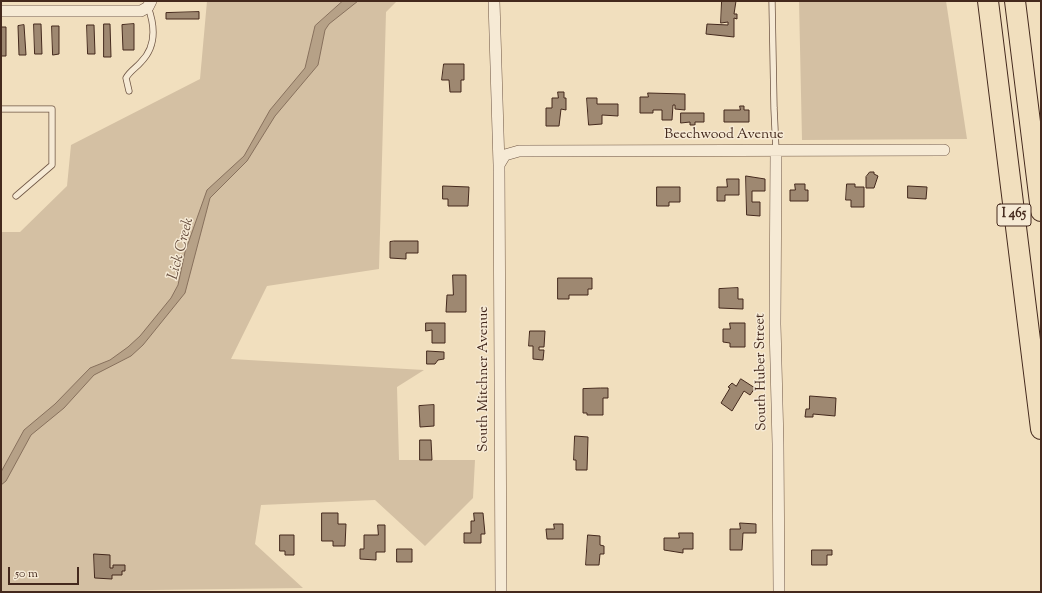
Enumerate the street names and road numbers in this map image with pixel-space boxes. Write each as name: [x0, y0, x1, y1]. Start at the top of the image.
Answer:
street label: Beechwood Avenue: [664, 128, 784, 144]
road number: I 465: [997, 204, 1031, 226]
street label: South Mitchner Avenue: [477, 306, 493, 452]
street label: South Huber Street: [753, 313, 771, 431]

